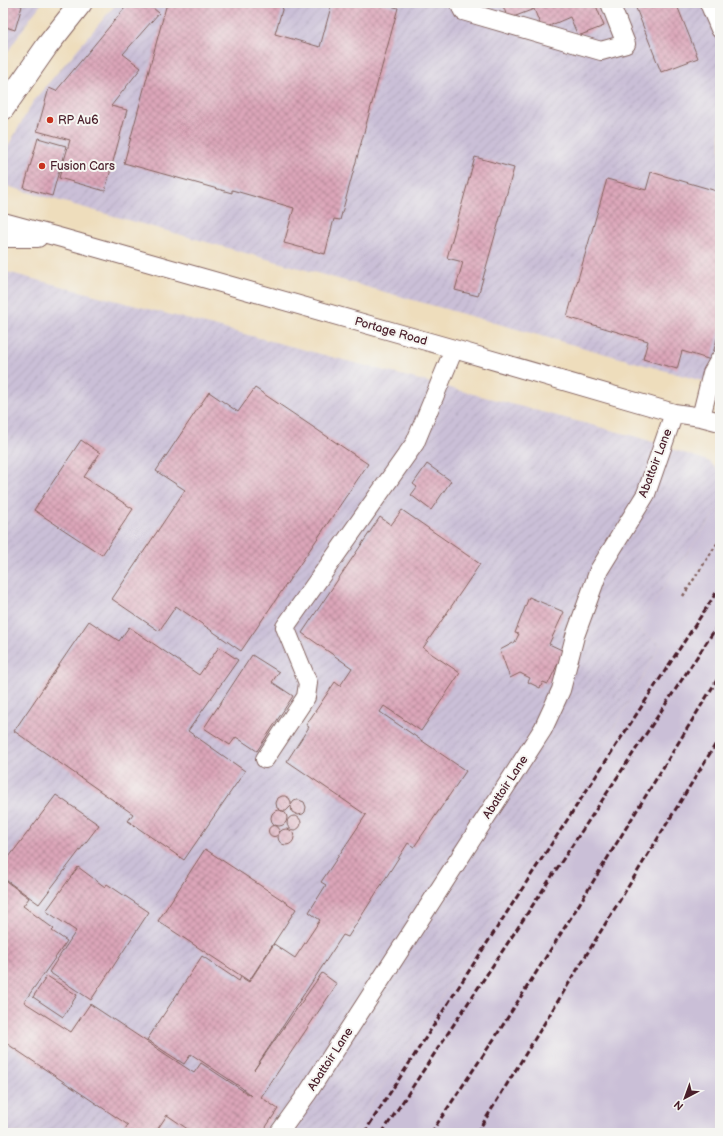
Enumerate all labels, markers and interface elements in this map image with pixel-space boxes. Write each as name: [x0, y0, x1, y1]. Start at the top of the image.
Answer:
place label: RP Au6: [58, 113, 99, 128]
marker: RP Au6: [45, 115, 55, 125]
place label: Fusion Cars: [50, 159, 115, 174]
marker: Fusion Cars: [37, 161, 47, 171]
street label: Portage Road: [353, 314, 429, 349]
street label: Abattoir Lane: [636, 427, 675, 500]
street label: Abattoir Lane: [479, 753, 531, 822]
street label: Abattoir Lane: [304, 1025, 356, 1094]
north arrow: [665, 1078, 705, 1118]
text: N: [671, 1098, 686, 1113]

